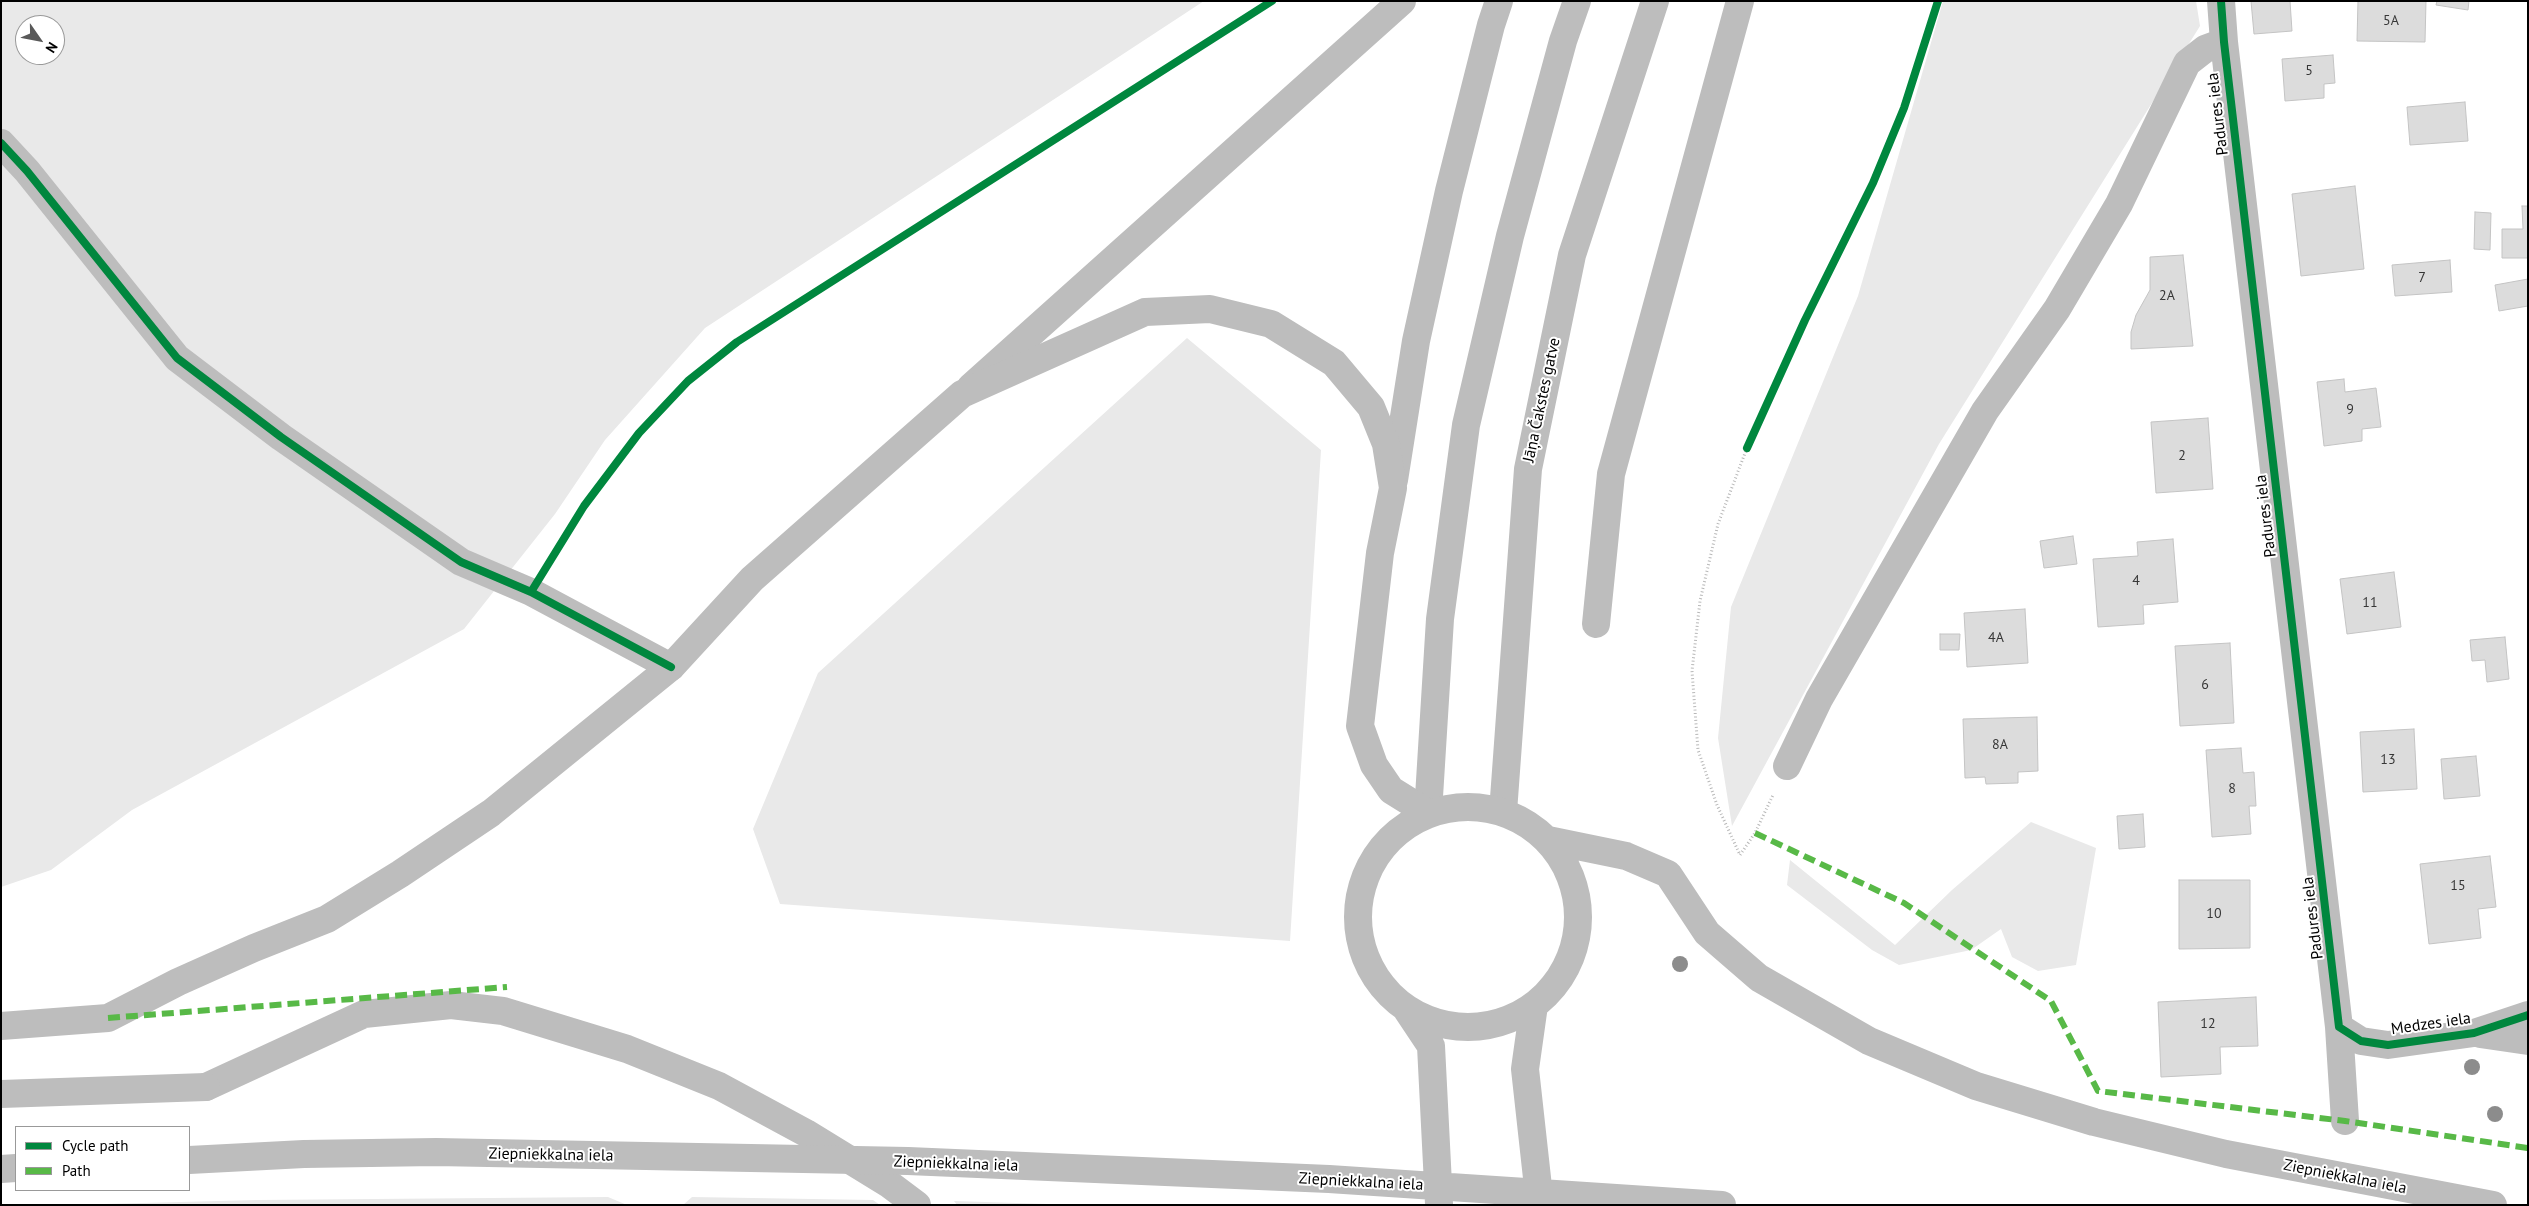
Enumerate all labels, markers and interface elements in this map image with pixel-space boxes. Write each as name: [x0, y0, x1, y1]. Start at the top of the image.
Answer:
house number: 5A: [2383, 13, 2399, 29]
north arrow: [15, 15, 65, 65]
text: N: [42, 39, 62, 56]
house number: 5: [2305, 63, 2313, 79]
street label: Padures iela: [2203, 72, 2233, 156]
house number: 7: [2418, 270, 2426, 286]
house number: 2A: [2159, 288, 2175, 304]
street label: Jāņa Čakstes gatve: [1519, 336, 1565, 464]
house number: 9: [2346, 402, 2354, 418]
house number: 2: [2178, 448, 2186, 464]
street label: Padures iela: [2251, 474, 2281, 558]
house number: 4: [2132, 573, 2140, 589]
house number: 11: [2362, 595, 2378, 611]
house number: 4A: [1988, 630, 2004, 646]
house number: 6: [2201, 677, 2209, 693]
house number: 8A: [1992, 737, 2008, 753]
house number: 13: [2380, 752, 2396, 768]
house number: 8: [2228, 781, 2236, 797]
street label: Padures iela: [2298, 876, 2328, 960]
house number: 15: [2450, 878, 2466, 894]
house number: 10: [2206, 906, 2222, 922]
street label: Medzes iela: [2390, 1009, 2472, 1039]
house number: 12: [2200, 1016, 2216, 1032]
legend: [15, 1126, 190, 1191]
text: Cycle path: [62, 1136, 128, 1155]
street label: Ziepniekkalna iela: [488, 1144, 614, 1166]
street label: Ziepniekkalna iela: [893, 1152, 1019, 1176]
street label: Ziepniekkalna iela: [2282, 1156, 2408, 1198]
text: Path: [62, 1161, 91, 1180]
street label: Ziepniekkalna iela: [1298, 1169, 1424, 1195]

